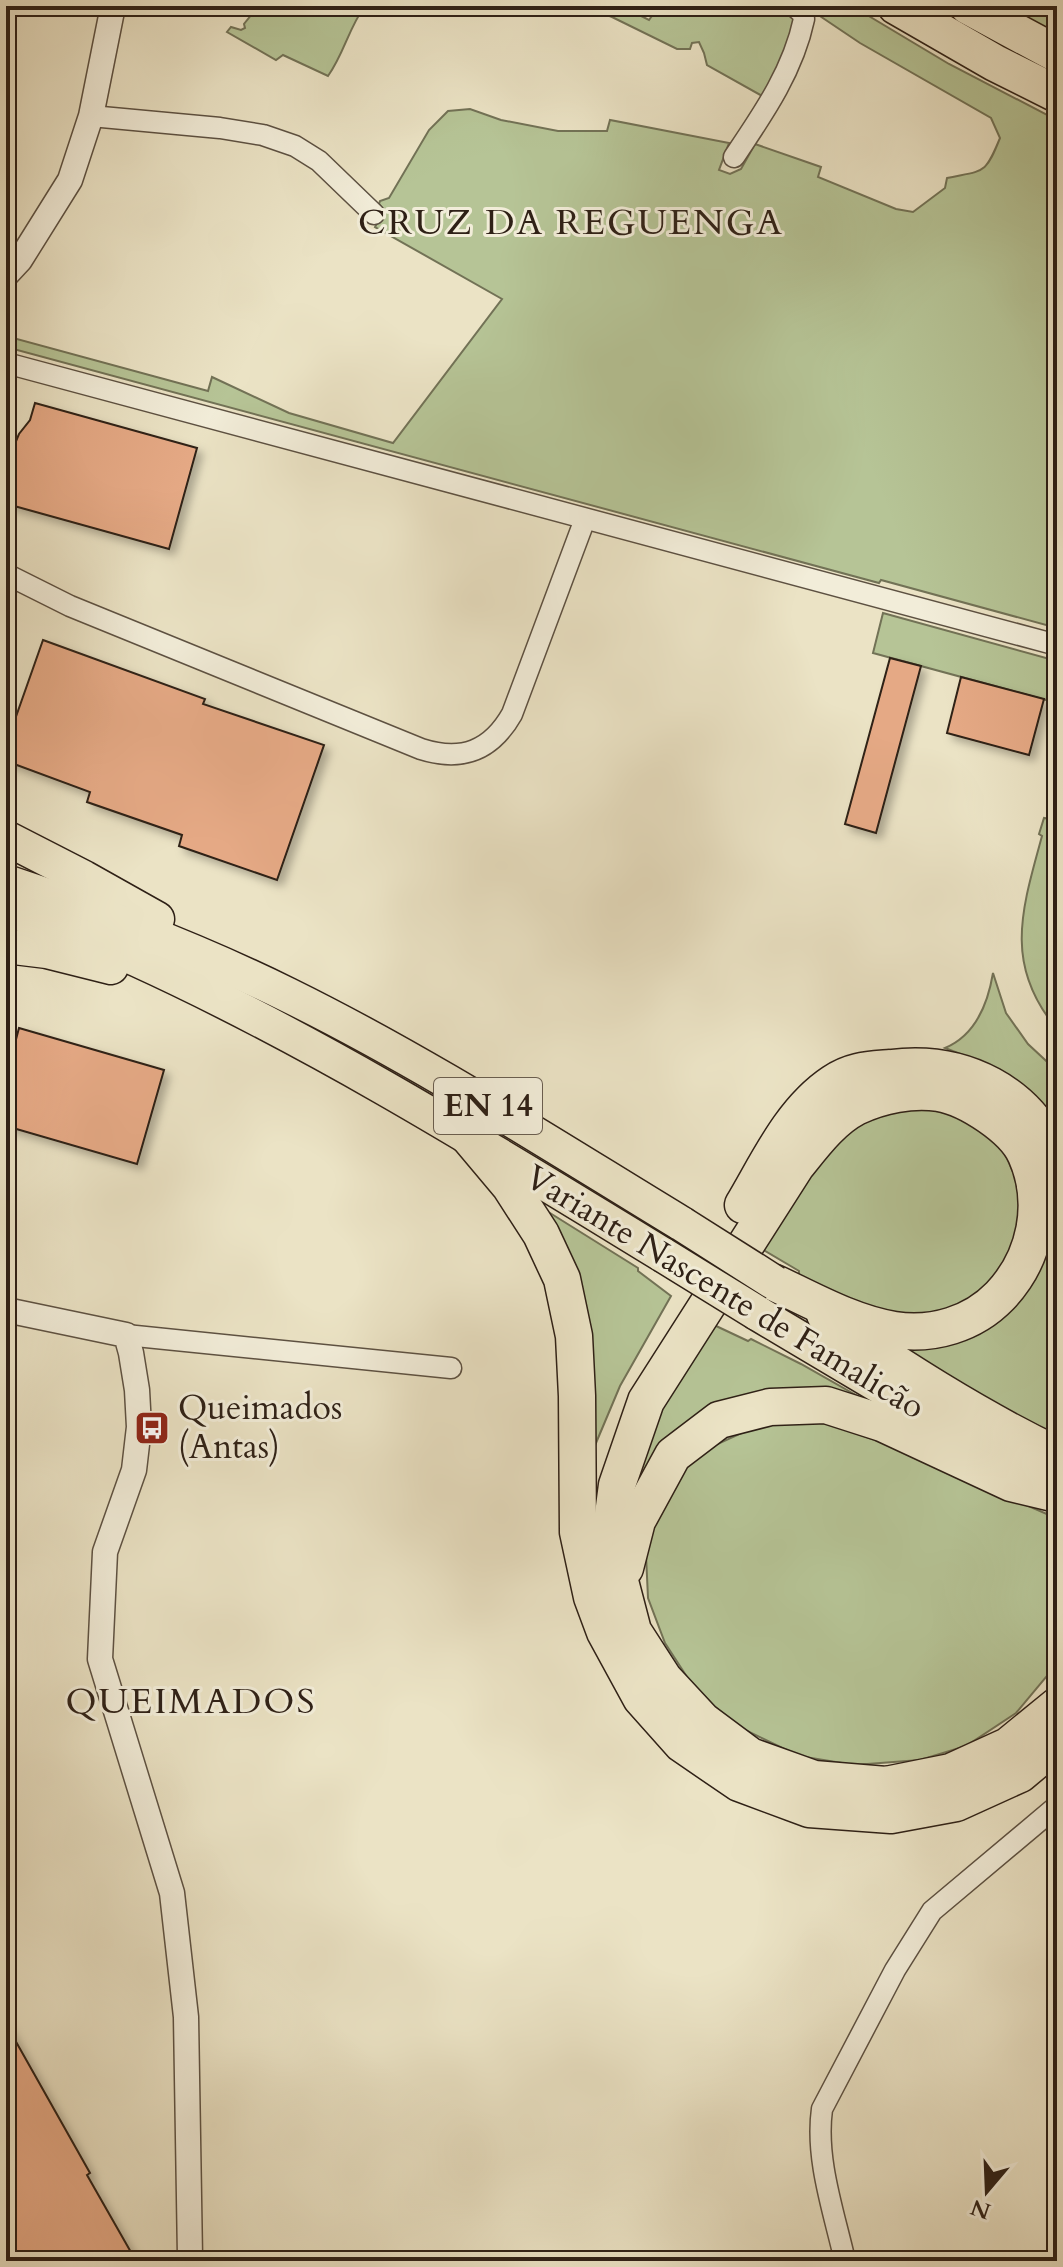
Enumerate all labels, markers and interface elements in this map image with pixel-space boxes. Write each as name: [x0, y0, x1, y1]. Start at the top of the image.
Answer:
district label: CRUZ DA REGUENGA: [358, 198, 784, 247]
road number: EN 14: [434, 1078, 542, 1134]
street label: Variante Nascente de Famalicão: [517, 1154, 933, 1430]
place label: Queimados (Antas): [178, 1385, 342, 1470]
bus stop icon: Queimados (Antas): [133, 1409, 171, 1447]
district label: QUEIMADOS: [66, 1677, 316, 1726]
north arrow: [947, 2151, 1027, 2231]
text: N: [967, 2192, 995, 2226]

